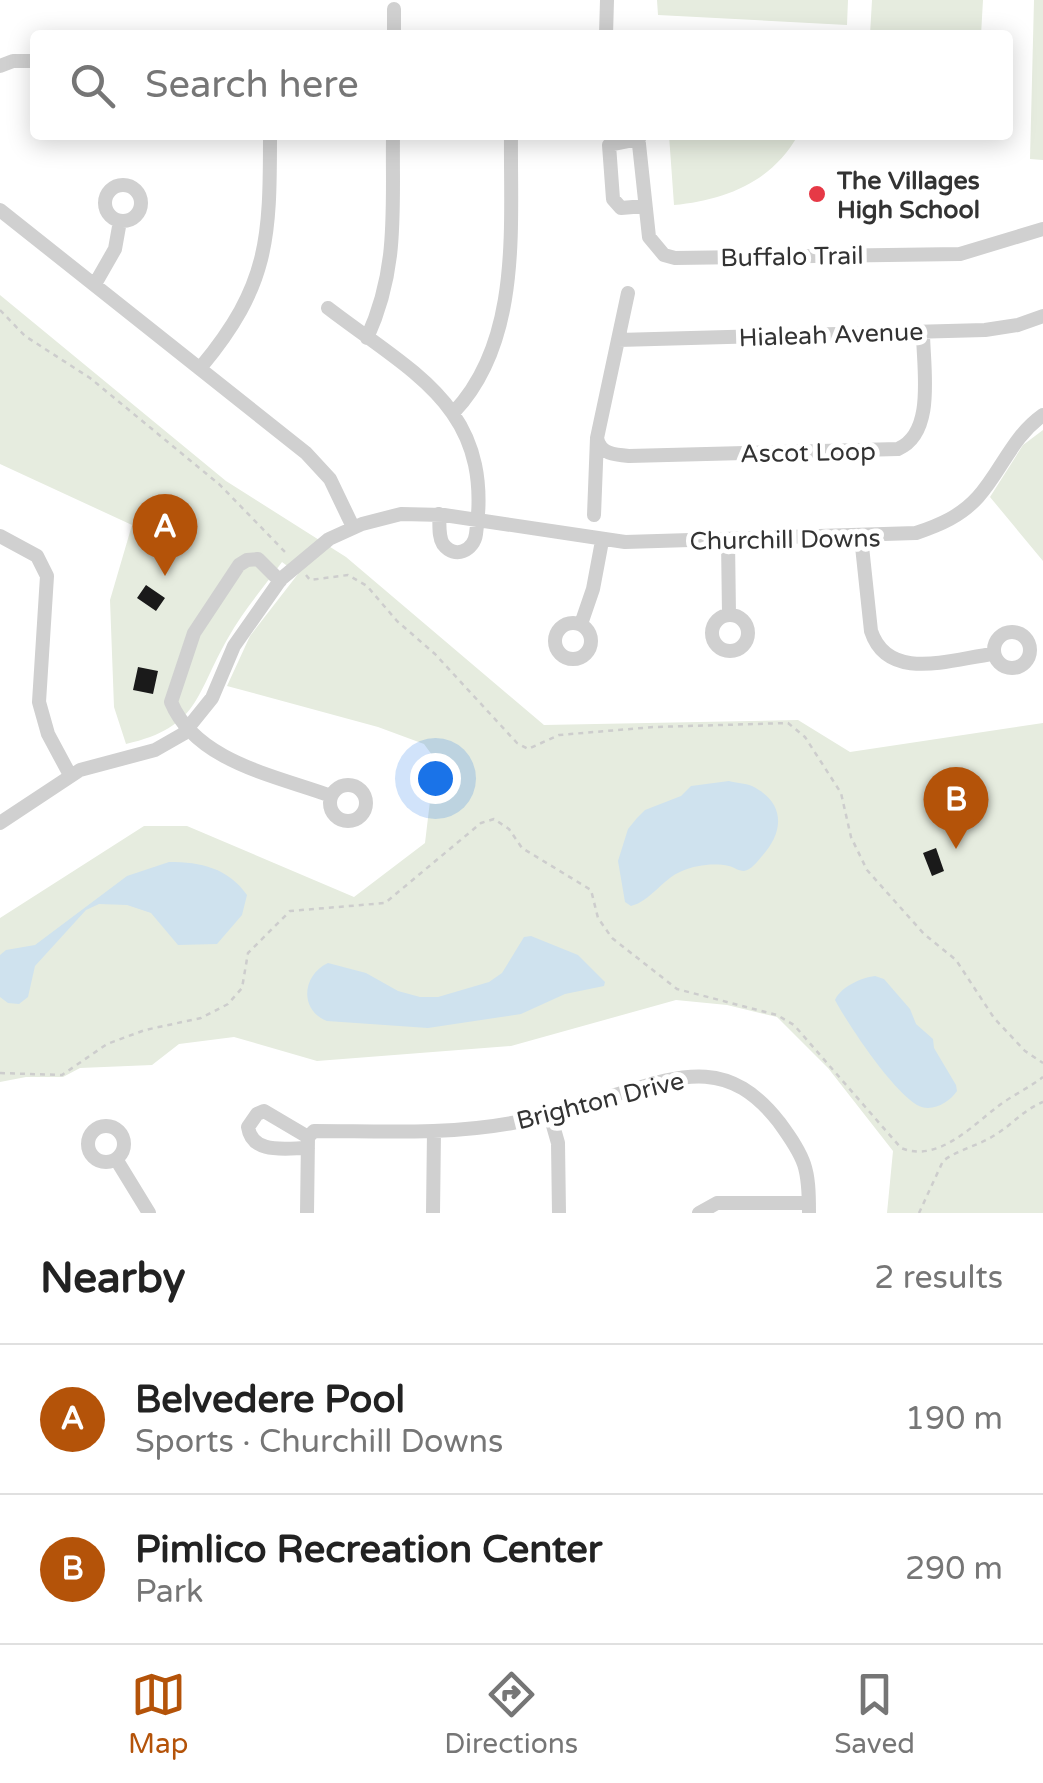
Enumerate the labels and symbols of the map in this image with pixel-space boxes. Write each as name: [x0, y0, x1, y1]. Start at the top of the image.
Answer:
place label: The Villages High School: [836, 166, 980, 225]
marker: The Villages High School: [806, 183, 828, 205]
street label: Buffalo Trail: [720, 241, 864, 273]
street label: Hialeah Avenue: [738, 317, 924, 353]
street label: Ascot Loop: [740, 437, 876, 469]
pin: A: [132, 494, 198, 576]
street label: Churchill Downs: [689, 523, 881, 557]
your location: [410, 753, 461, 804]
pin: B: [924, 766, 988, 849]
street label: Brighton Drive: [513, 1066, 687, 1136]

